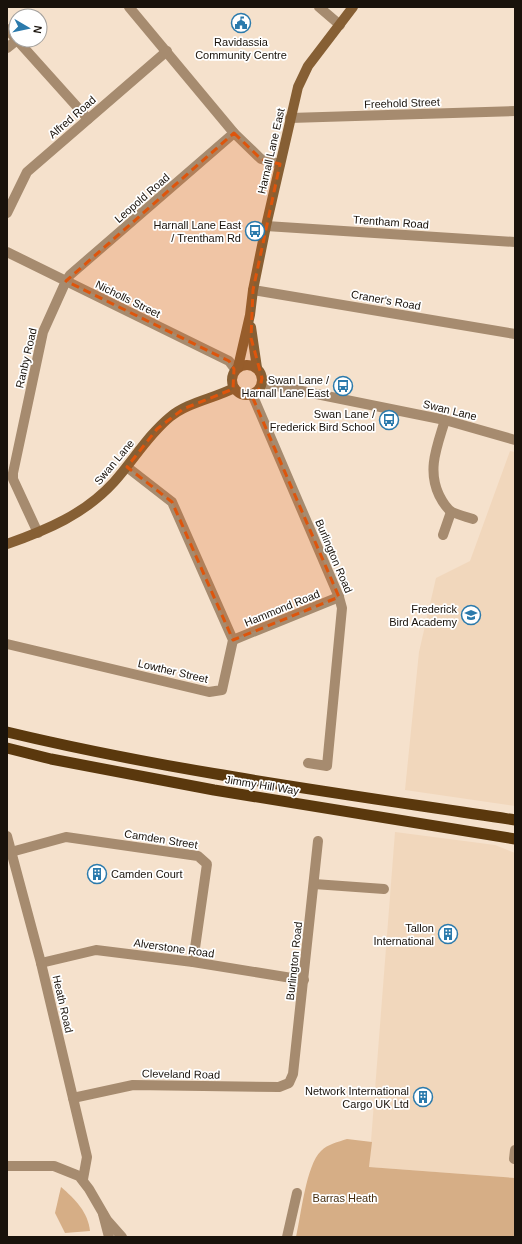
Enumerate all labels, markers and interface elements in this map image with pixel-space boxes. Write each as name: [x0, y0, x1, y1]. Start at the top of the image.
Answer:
north arrow: [8, 8, 48, 48]
public building icon: Ravidassia Community Centre: [230, 12, 252, 34]
text: N: [31, 25, 44, 34]
place label: Ravidassia Community Centre: [195, 36, 287, 61]
street label: Alfred Road: [46, 93, 98, 141]
street label: Freehold Street: [364, 96, 440, 110]
street label: Harnall Lane East: [255, 107, 287, 195]
street label: Leopold Road: [112, 171, 172, 225]
street label: Trentham Road: [353, 213, 429, 231]
place label: Harnall Lane East / Trentham Rd: [154, 219, 241, 244]
bus stop icon: Harnall Lane East / Trentham Rd: [244, 220, 266, 242]
street label: Nicholls Street: [93, 278, 163, 320]
street label: Craner's Road: [350, 288, 422, 312]
street label: Ranby Road: [13, 327, 39, 389]
place label: Swan Lane / Harnall Lane East: [242, 374, 330, 399]
bus stop icon: Swan Lane / Harnall Lane East: [332, 375, 354, 397]
street label: Swan Lane: [422, 398, 478, 422]
place label: Swan Lane / Frederick Bird School: [270, 408, 376, 433]
bus stop icon: Swan Lane / Frederick Bird School: [378, 409, 400, 431]
street label: Swan Lane: [92, 437, 136, 487]
street label: Burlington Road: [313, 517, 355, 595]
street label: Hammond Road: [243, 587, 321, 629]
place label: Frederick Bird Academy: [389, 603, 457, 628]
school or university icon: Frederick Bird Academy: [460, 604, 482, 626]
street label: Lowther Street: [137, 657, 209, 685]
street label: Jimmy Hill Way: [224, 773, 300, 797]
street label: Camden Street: [124, 827, 198, 851]
building icon: Camden Court: [86, 863, 108, 885]
place label: Camden Court: [111, 868, 183, 880]
street label: Burlington Road: [284, 921, 304, 1001]
place label: Tallon International: [373, 922, 434, 947]
building icon: Tallon International: [437, 923, 459, 945]
street label: Alverstone Road: [133, 936, 215, 960]
street label: Heath Road: [51, 974, 75, 1034]
street label: Cleveland Road: [142, 1067, 220, 1081]
place label: Network International Cargo UK Ltd: [305, 1085, 409, 1110]
building icon: Network International Cargo UK Ltd: [412, 1086, 434, 1108]
park label: Barras Heath: [313, 1192, 377, 1204]

